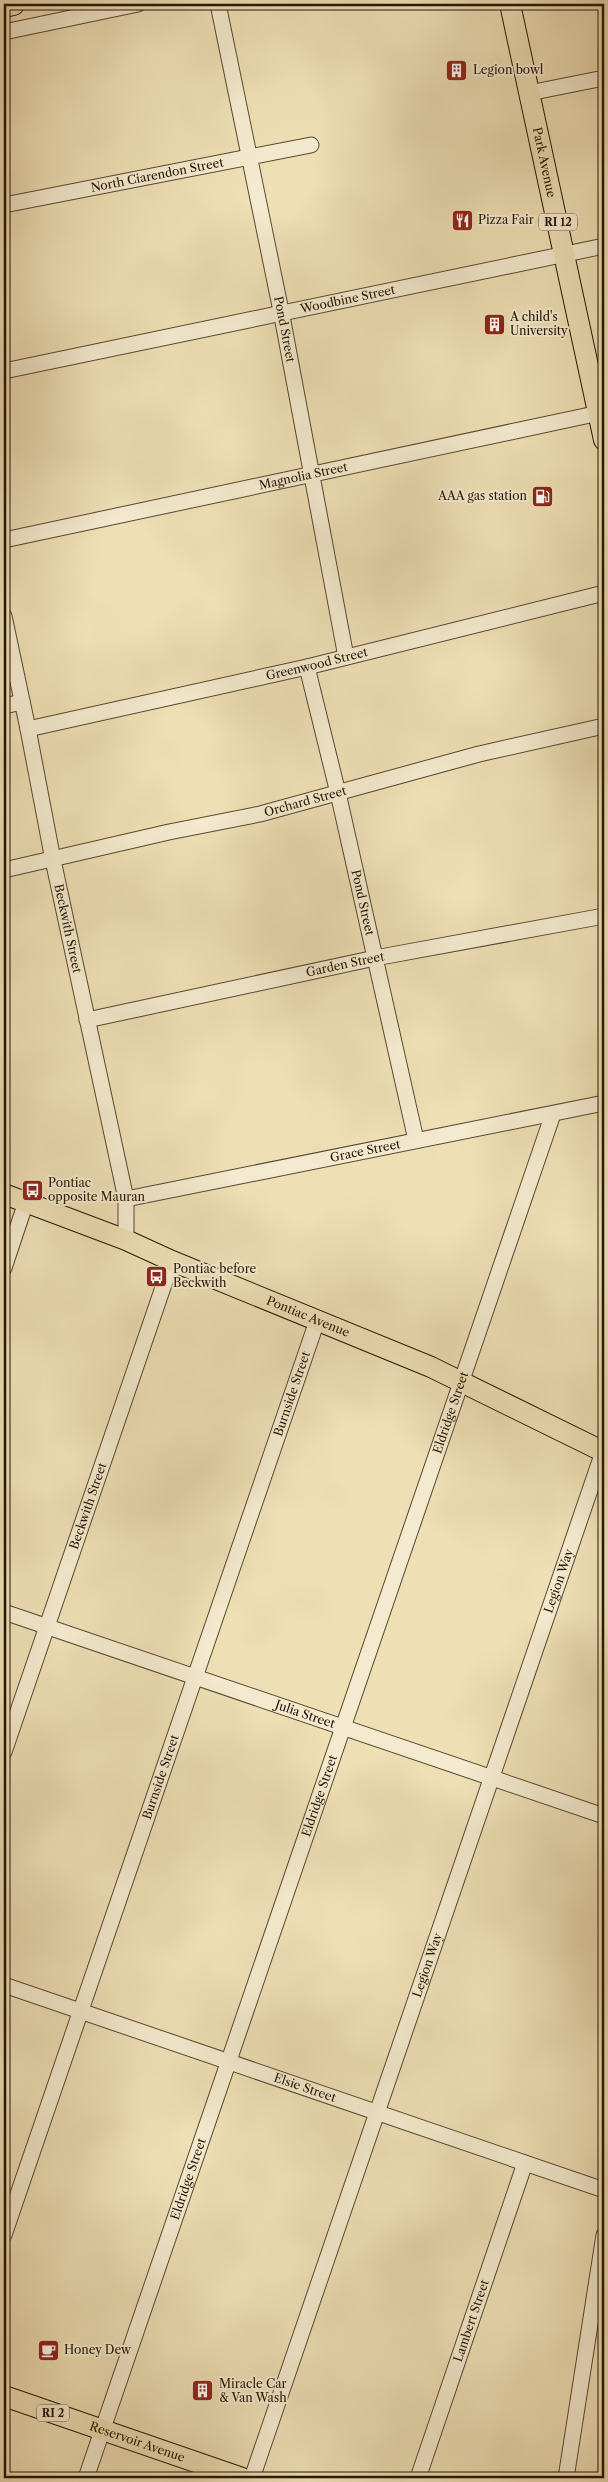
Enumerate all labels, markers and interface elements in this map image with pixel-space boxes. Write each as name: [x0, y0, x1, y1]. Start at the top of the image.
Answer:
building icon: Legion bowl: [445, 58, 469, 82]
place label: Legion bowl: [473, 62, 544, 77]
street label: Park Avenue: [530, 126, 560, 199]
street label: North Ciarendon Street: [89, 154, 225, 195]
restaurant icon: Pizza Fair: [450, 208, 474, 232]
place label: Pizza Fair: [478, 212, 534, 227]
road number: RI 12: [539, 213, 577, 230]
street label: Woodbine Street: [298, 282, 397, 316]
street label: Pond Street: [271, 295, 299, 364]
place label: A child's University: [509, 309, 568, 338]
building icon: A child's University: [482, 312, 506, 336]
street label: Magnolia Street: [257, 459, 350, 492]
fuel station icon: AAA gas station: [531, 484, 555, 508]
place label: AAA gas station: [437, 488, 527, 503]
street label: Greenwood Street: [264, 644, 370, 683]
street label: Orchard Street: [262, 783, 349, 820]
street label: Pond Street: [348, 868, 378, 938]
street label: Beckwith Street: [51, 883, 85, 975]
street label: Garden Street: [304, 948, 386, 980]
street label: Grace Street: [329, 1136, 402, 1165]
place label: Pontiac opposite Mauran: [48, 1175, 146, 1204]
bus stop icon: Pontiac opposite Mauran: [20, 1178, 44, 1202]
place label: Pontiac before Beckwith: [173, 1261, 257, 1290]
bus stop icon: Pontiac before Beckwith: [145, 1264, 169, 1288]
street label: Pontiac Avenue: [264, 1293, 352, 1340]
street label: Burnside Street: [270, 1349, 313, 1438]
street label: Eldridge Street: [429, 1369, 471, 1455]
street label: Beckwith Street: [66, 1460, 110, 1551]
street label: Legion Way: [540, 1546, 576, 1615]
street label: Julia Street: [271, 1696, 338, 1731]
street label: Burnside Street: [139, 1732, 182, 1821]
street label: Eldridge Street: [298, 1752, 340, 1839]
street label: Legion Way: [409, 1931, 445, 1999]
street label: Elsie Street: [272, 2070, 339, 2105]
street label: Eldridge Street: [167, 2135, 209, 2222]
street label: Lambert Street: [450, 2277, 492, 2364]
cafe icon: Honey Dew: [36, 2338, 60, 2362]
place label: Honey Dew: [64, 2342, 132, 2357]
place label: Miracle Car & Van Wash: [219, 2376, 287, 2405]
building icon: Miracle Car & Van Wash: [191, 2379, 215, 2403]
road number: RI 2: [37, 2404, 69, 2422]
street label: Reservoir Avenue: [88, 2418, 187, 2465]

